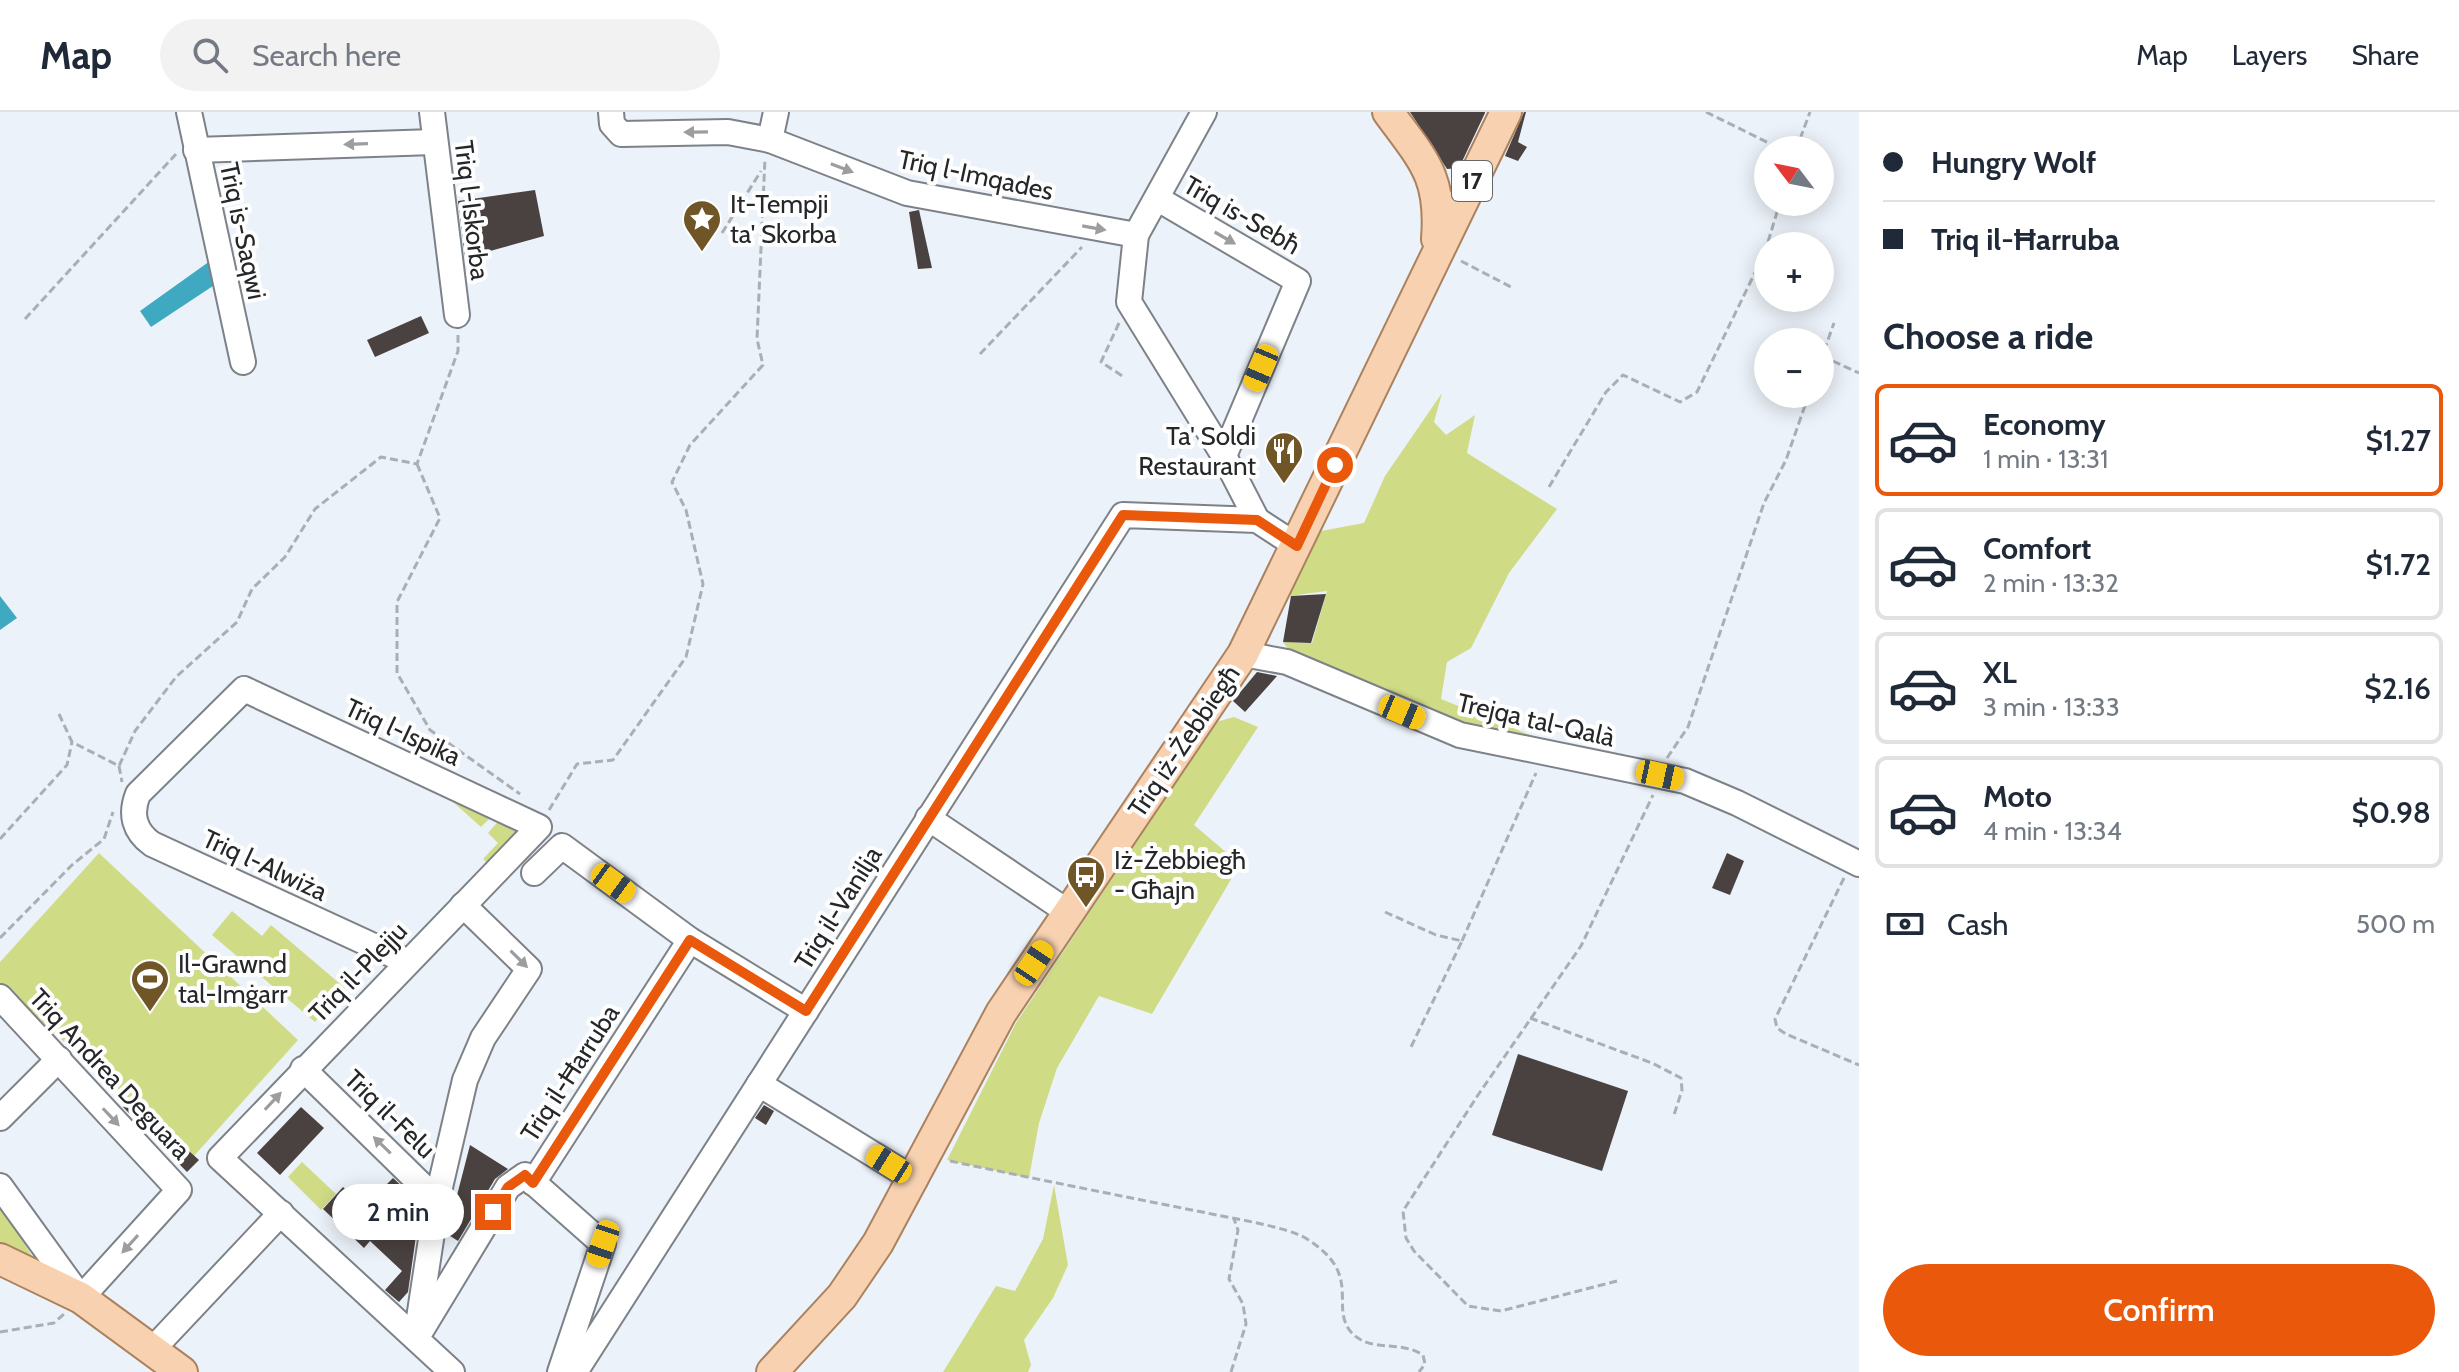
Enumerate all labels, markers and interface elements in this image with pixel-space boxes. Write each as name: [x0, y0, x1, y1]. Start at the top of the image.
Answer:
search box: [160, 19, 720, 91]
text: Map: [40, 32, 112, 79]
icon: search: [188, 33, 232, 77]
text: Search here: [252, 37, 401, 74]
text: Map: [2136, 38, 2188, 72]
text: Layers: [2232, 38, 2307, 72]
text: Share: [2351, 38, 2419, 72]
one-way arrow: [683, 126, 708, 139]
north arrow: [1754, 136, 1834, 216]
map controls: [1754, 136, 1834, 408]
one-way arrow: [343, 138, 368, 151]
street label: Triq l-Iskorba: [448, 138, 497, 282]
street label: Triq l-Imqades: [896, 143, 1057, 207]
text: Hungry Wolf: [1931, 144, 2096, 181]
street label: Triq is-Saqwi: [213, 160, 273, 302]
road number: 17: [1452, 161, 1492, 201]
one-way arrow: [830, 162, 854, 175]
street label: Triq is-Sebħ: [1178, 169, 1306, 261]
place label: It-Tempji ta' Skorba: [730, 188, 837, 250]
place icon: It-Tempji ta' Skorba: [681, 198, 723, 253]
text: Triq il-Ħarruba: [1931, 221, 2119, 258]
one-way arrow: [1082, 223, 1107, 235]
one-way arrow: [1214, 231, 1237, 245]
button: +: [1754, 232, 1834, 312]
text: Choose a ride: [1883, 314, 2093, 358]
button: −: [1754, 328, 1834, 408]
car: [1241, 341, 1281, 395]
icon: car: [1887, 404, 1959, 476]
text: Economy: [1983, 406, 2106, 443]
place label: Ta' Soldi Restaurant: [1138, 420, 1256, 482]
text: $1.27: [2365, 422, 2431, 459]
restaurant icon: Ta' Soldi Restaurant: [1263, 430, 1305, 485]
text: 1 min · 13:31: [1983, 443, 2109, 475]
route start: [1317, 447, 1353, 483]
icon: car: [1887, 528, 1959, 600]
text: Comfort: [1983, 530, 2091, 567]
text: $1.72: [2365, 546, 2431, 583]
text: 2 min · 13:32: [1983, 567, 2119, 599]
icon: car: [1887, 652, 1959, 724]
text: XL: [1983, 654, 2017, 691]
street label: Triq iż-Żebbiegħ: [1121, 659, 1247, 823]
text: $2.16: [2364, 670, 2431, 707]
street label: Trejqa tal-Qalà: [1454, 686, 1618, 754]
street label: Triq l-Ispika: [340, 691, 466, 773]
text: 3 min · 13:33: [1983, 691, 2120, 723]
car: [1375, 692, 1429, 732]
car: [1634, 758, 1686, 792]
icon: car: [1887, 776, 1959, 848]
text: Moto: [1983, 778, 2052, 815]
text: $0.98: [2352, 794, 2431, 831]
text: 4 min · 13:34: [1983, 815, 2122, 847]
street label: Triq l-Alwiża: [198, 822, 333, 908]
street label: Triq il-Vanilja: [788, 840, 889, 976]
place label: Iż-Żebbiegħ - Għajn: [1114, 844, 1246, 906]
bus stop icon: Iż-Żebbiegħ - Għajn: [1065, 854, 1107, 909]
car: [587, 859, 639, 907]
icon: cash: [1883, 902, 1927, 946]
text: Cash: [1947, 906, 2009, 943]
text: 500 m: [2356, 908, 2435, 940]
street label: Triq il-Plejju: [302, 915, 414, 1029]
car: [1011, 936, 1057, 990]
place label: Il-Grawnd tal-Imġarr: [178, 948, 288, 1010]
one-way arrow: [509, 950, 528, 968]
sports icon: Il-Grawnd tal-Imġarr: [129, 958, 171, 1013]
street label: Triq Andrea Deguara: [23, 982, 198, 1166]
street label: Triq il-Ħarruba: [514, 998, 626, 1148]
street label: Triq il-Felu: [338, 1063, 442, 1165]
one-way arrow: [264, 1092, 282, 1111]
one-way arrow: [102, 1107, 120, 1126]
one-way arrow: [373, 1137, 392, 1155]
car: [862, 1141, 916, 1187]
callout: 2 min: [333, 1184, 465, 1240]
route end: [475, 1194, 511, 1230]
text: 2 min: [367, 1196, 429, 1228]
car: [584, 1217, 622, 1271]
one-way arrow: [121, 1234, 139, 1253]
button: Confirm: [1883, 1264, 2435, 1356]

